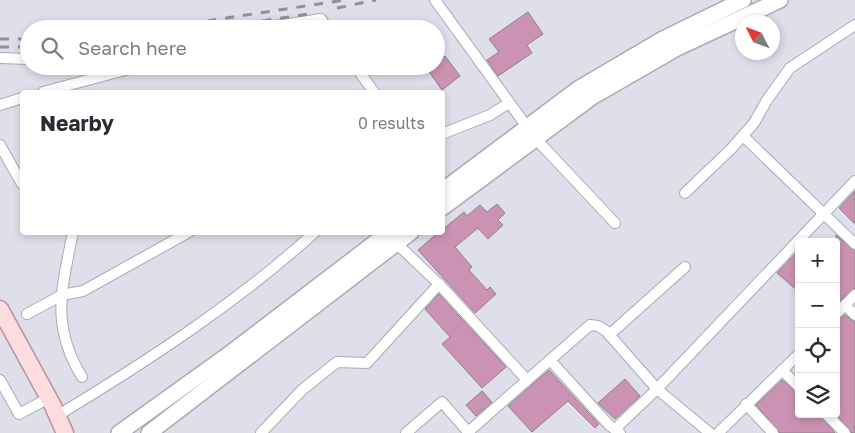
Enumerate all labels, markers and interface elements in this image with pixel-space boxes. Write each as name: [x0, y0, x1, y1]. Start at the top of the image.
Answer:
north arrow: [735, 15, 780, 60]
search box: [20, 20, 445, 75]
icon: search: [38, 34, 66, 62]
text: Search here: [78, 36, 187, 59]
text: Nearby: [40, 110, 114, 136]
text: 0 results: [358, 113, 425, 133]
map controls: [795, 238, 840, 418]
button: +: [795, 238, 840, 283]
button: −: [795, 283, 840, 328]
button: locate: [795, 328, 840, 373]
button: layers: [795, 373, 840, 418]

